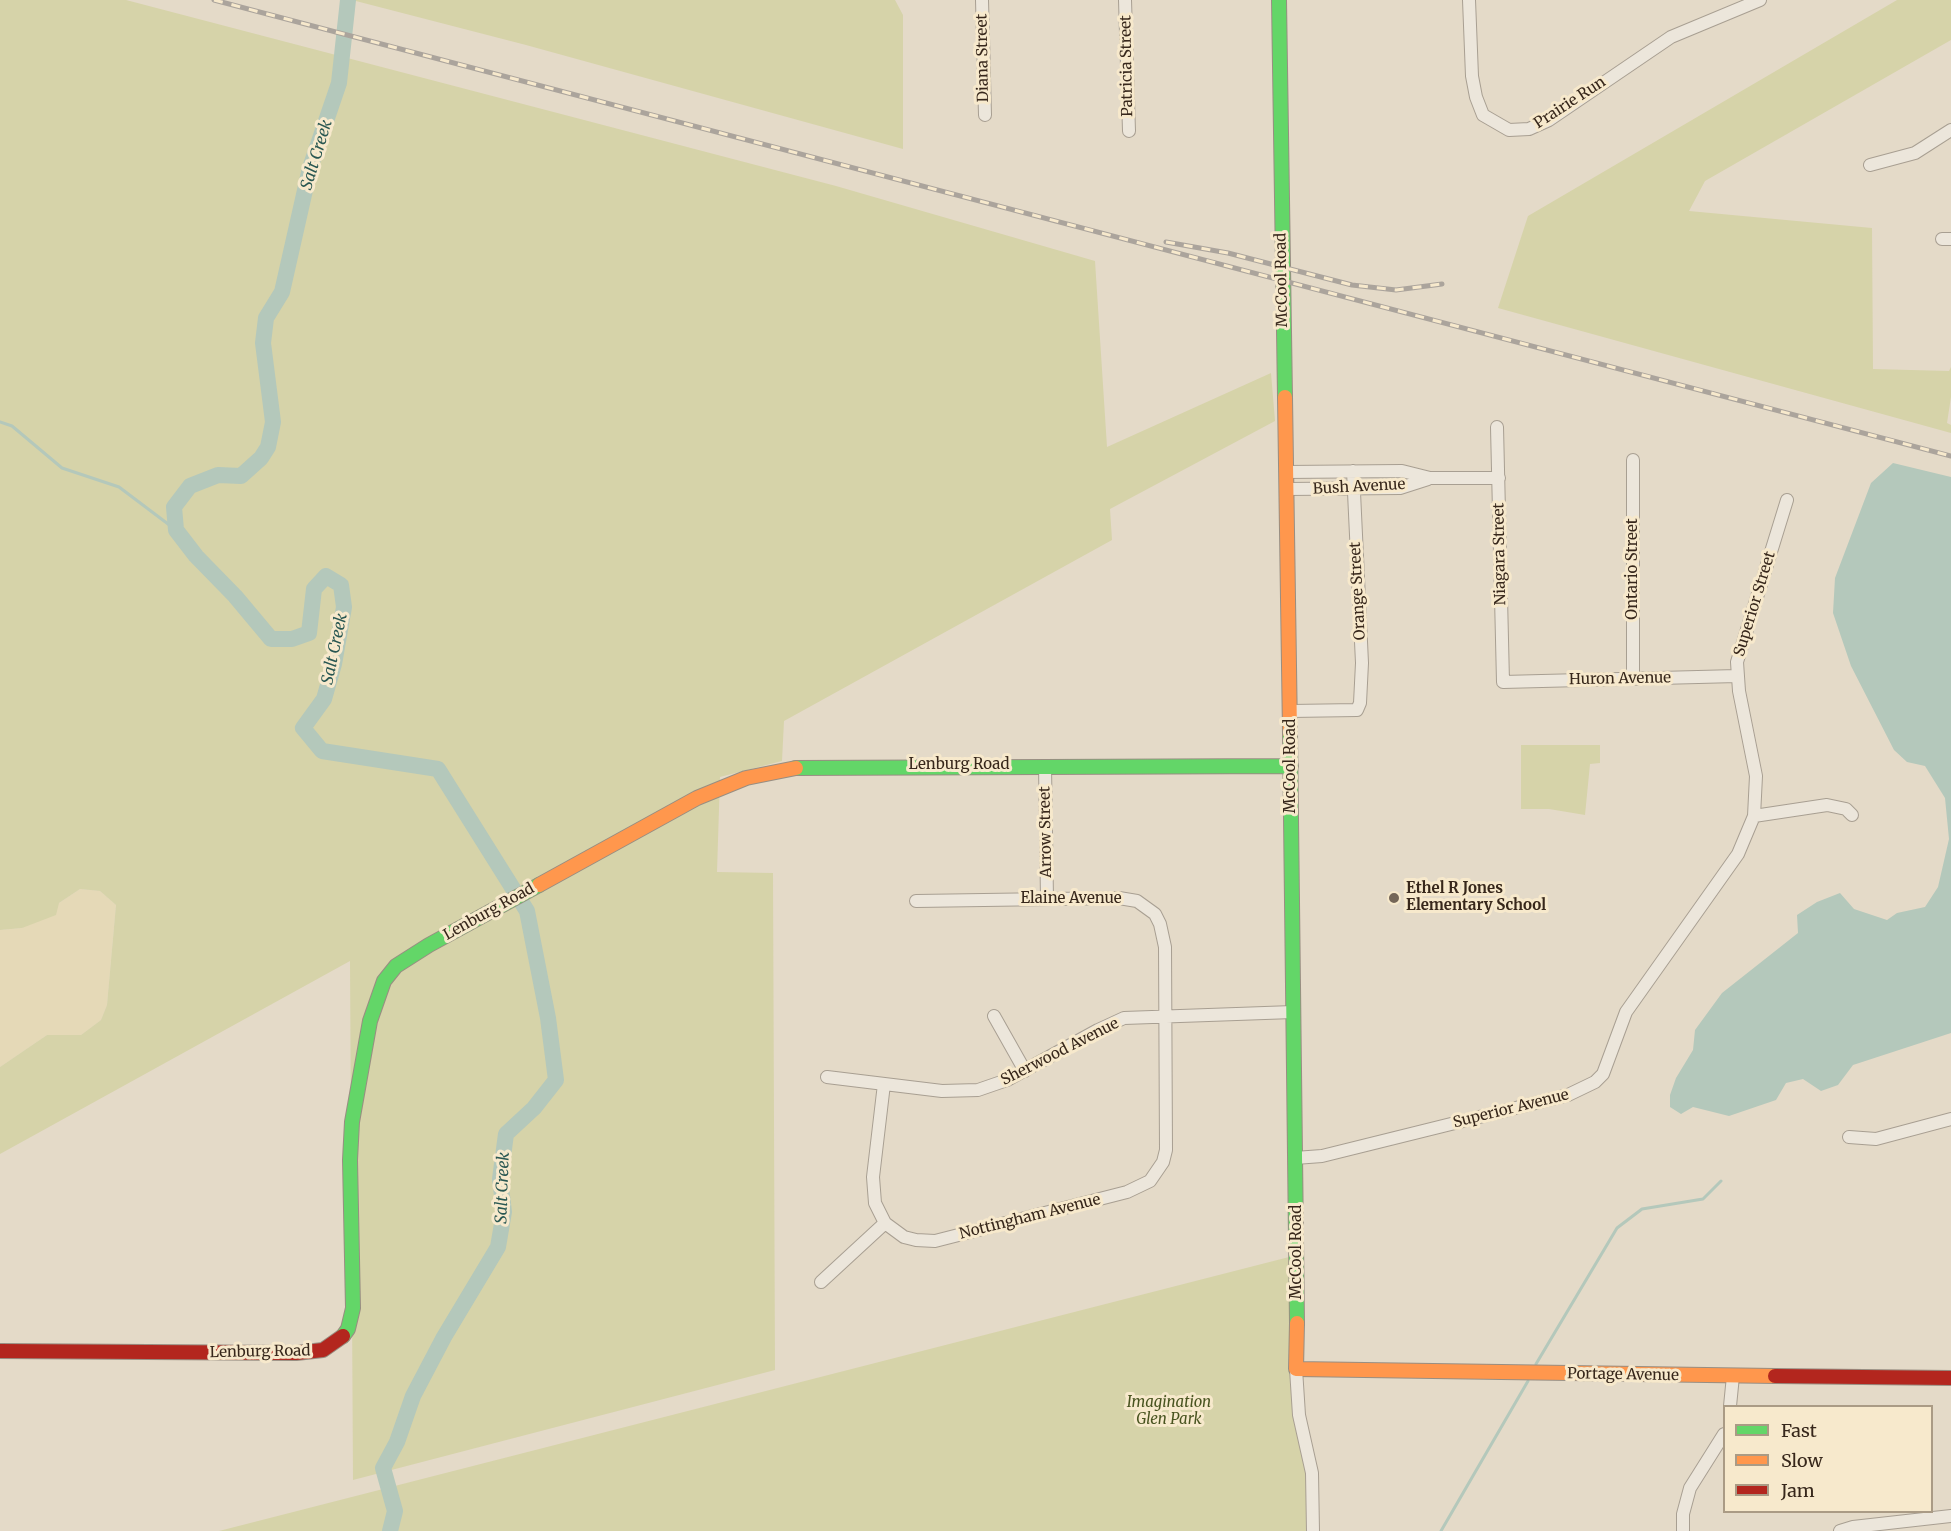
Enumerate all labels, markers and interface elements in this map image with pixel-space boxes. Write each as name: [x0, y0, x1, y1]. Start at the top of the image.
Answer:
street label: Diana Street: [973, 14, 993, 102]
street label: Patricia Street: [1117, 15, 1137, 117]
street label: Prairie Run: [1531, 73, 1609, 133]
water label: Salt Creek: [297, 118, 337, 192]
street label: McCool Road: [1272, 233, 1292, 327]
street label: Bush Avenue: [1312, 476, 1406, 498]
street label: Niagara Street: [1490, 503, 1510, 605]
street label: Ontario Street: [1624, 518, 1642, 620]
street label: Orange Street: [1346, 541, 1370, 641]
street label: Superior Street: [1730, 549, 1780, 659]
water label: Salt Creek: [318, 612, 352, 686]
street label: Huron Avenue: [1569, 669, 1671, 689]
street label: McCool Road: [1282, 719, 1300, 813]
street label: Lenburg Road: [909, 756, 1009, 774]
street label: Arrow Street: [1036, 786, 1056, 878]
street label: Lenburg Road: [441, 880, 537, 944]
place label: Ethel R Jones Elementary School: [1406, 880, 1546, 915]
street label: Elaine Avenue: [1020, 890, 1122, 908]
marker: Ethel R Jones Elementary School: [1387, 891, 1401, 905]
street label: Sherwood Avenue: [998, 1015, 1122, 1089]
street label: Superior Avenue: [1451, 1086, 1571, 1132]
water label: Salt Creek: [492, 1152, 514, 1224]
street label: Nottingham Avenue: [958, 1191, 1102, 1243]
street label: McCool Road: [1288, 1205, 1306, 1299]
street label: Lenburg Road: [209, 1342, 311, 1362]
street label: Portage Avenue: [1567, 1365, 1679, 1385]
park label: Imagination Glen Park: [1127, 1394, 1211, 1429]
legend: [1723, 1405, 1933, 1513]
text: Fast: [1781, 1419, 1817, 1442]
text: Slow: [1781, 1449, 1823, 1472]
text: Jam: [1781, 1479, 1815, 1502]

